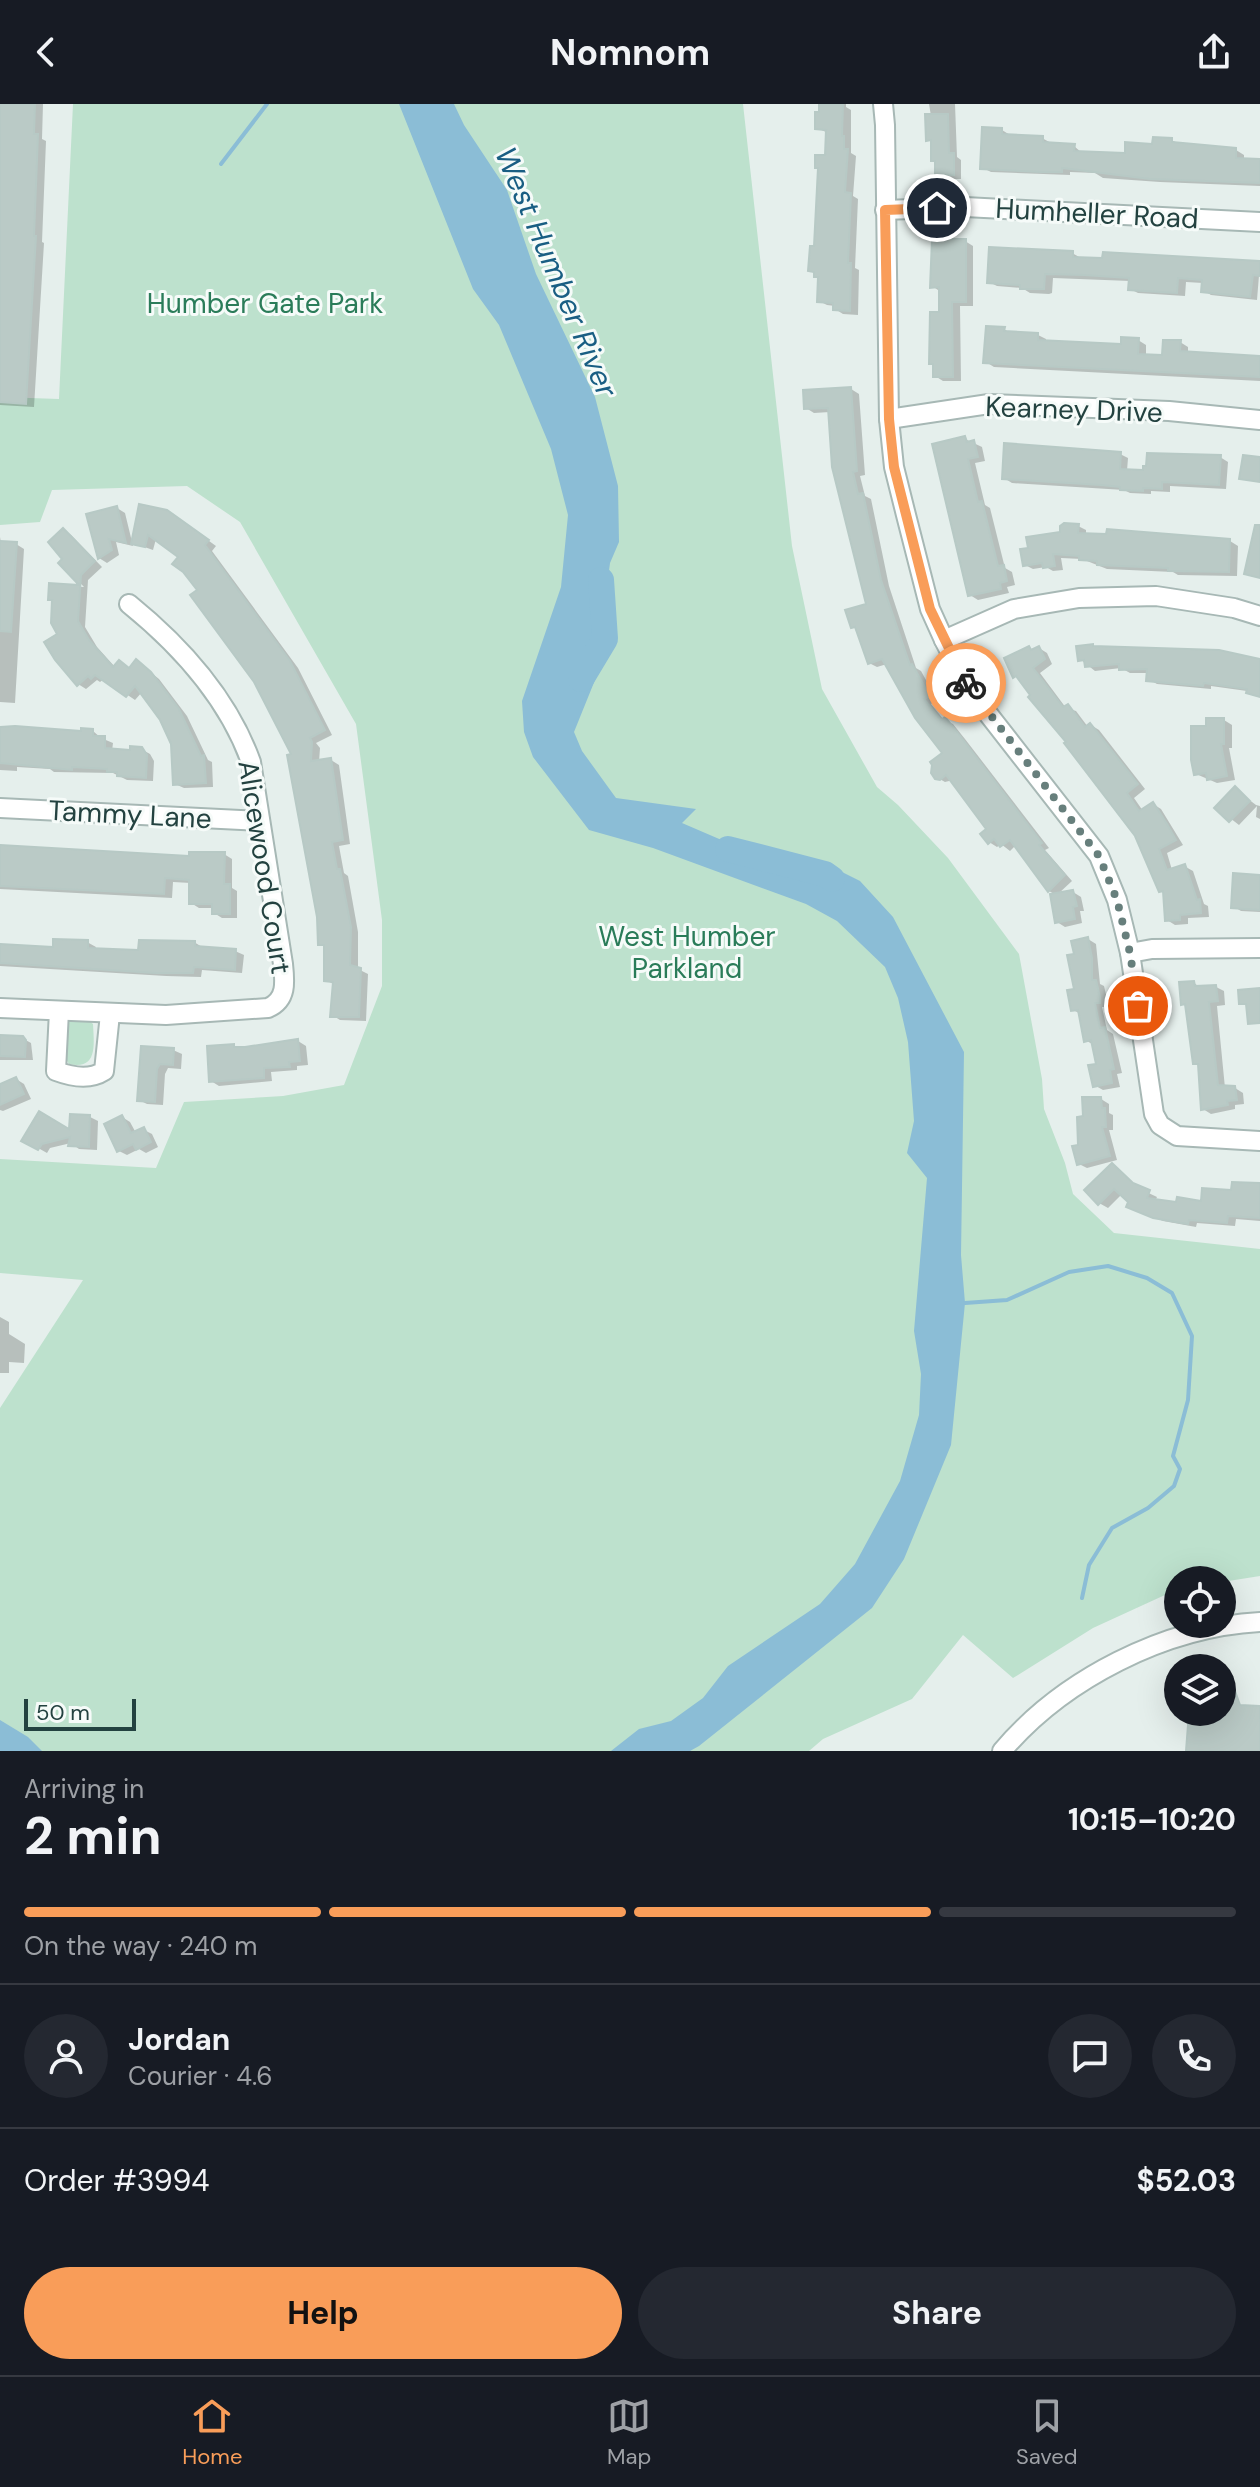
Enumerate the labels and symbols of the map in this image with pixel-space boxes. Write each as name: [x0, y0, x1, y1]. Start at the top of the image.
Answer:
water label: West Humber River: [486, 141, 627, 404]
pin: [903, 174, 971, 242]
street label: Humheller Road: [994, 190, 1200, 237]
park label: Humber Gate Park: [147, 285, 383, 322]
street label: Kearney Drive: [985, 388, 1163, 431]
courier: [926, 643, 1006, 723]
street label: Alicewood Court: [229, 757, 300, 977]
street label: Tammy Lane: [47, 792, 212, 837]
park label: West Humber Parkland: [598, 918, 776, 987]
pin: [1104, 972, 1172, 1040]
scale bar: [24, 1695, 136, 1731]

